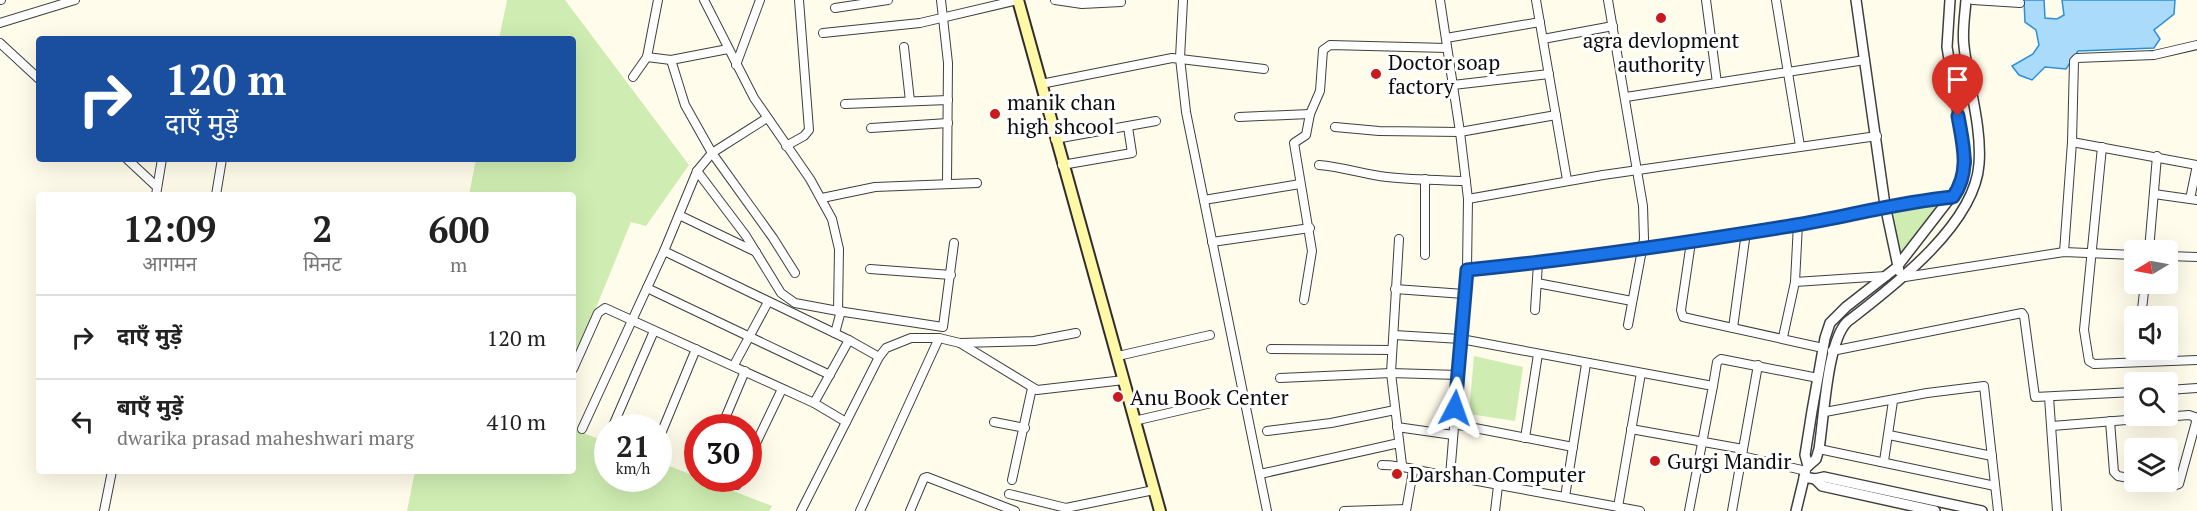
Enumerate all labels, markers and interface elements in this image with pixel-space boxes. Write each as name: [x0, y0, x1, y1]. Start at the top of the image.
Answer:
marker: agra devlopment authority: [1654, 11, 1668, 25]
place label: agra devlopment authority: [1583, 26, 1740, 78]
place label: Doctor soap factory: [1388, 48, 1500, 100]
text: 120 m: [165, 51, 286, 107]
pin: [1932, 54, 1983, 116]
icon: right: [66, 60, 144, 138]
icon: arrive: [1941, 63, 1974, 96]
marker: Doctor soap factory: [1369, 67, 1383, 81]
place label: manik chan high shcool: [1007, 88, 1116, 140]
text: दाएँ मुड़ें: [165, 105, 238, 141]
marker: manik chan high shcool: [988, 107, 1002, 121]
text: 12:09: [123, 205, 216, 252]
text: 2: [312, 205, 332, 252]
text: 600: [428, 206, 489, 253]
north arrow: [2124, 240, 2178, 294]
map controls: [2124, 240, 2178, 492]
text: आगमन: [142, 250, 197, 277]
text: मिनट: [303, 250, 341, 277]
text: m: [450, 251, 467, 278]
button: sound: [2124, 306, 2178, 360]
icon: right: [66, 321, 99, 354]
text: दाएँ मुड़ें: [117, 321, 182, 350]
text: 120 m: [486, 323, 546, 352]
button: search: [2124, 372, 2178, 426]
position arrow: [1423, 376, 1487, 440]
place label: Anu Book Center: [1130, 383, 1289, 411]
marker: Anu Book Center: [1111, 390, 1125, 404]
text: बाएँ मुड़ें: [117, 392, 183, 421]
icon: left: [66, 405, 99, 438]
text: 410 m: [486, 407, 546, 436]
speed limit sign: 30: [684, 414, 762, 492]
text: dwarika prasad maheshwari marg: [117, 424, 414, 451]
text: 21: [616, 426, 650, 466]
button: layers: [2124, 438, 2178, 492]
place label: Gurgi Mandir: [1667, 447, 1791, 475]
marker: Gurgi Mandir: [1648, 454, 1662, 468]
text: km/h: [616, 458, 650, 478]
place label: Darshan Computer: [1409, 460, 1585, 488]
marker: Darshan Computer: [1390, 467, 1404, 481]

